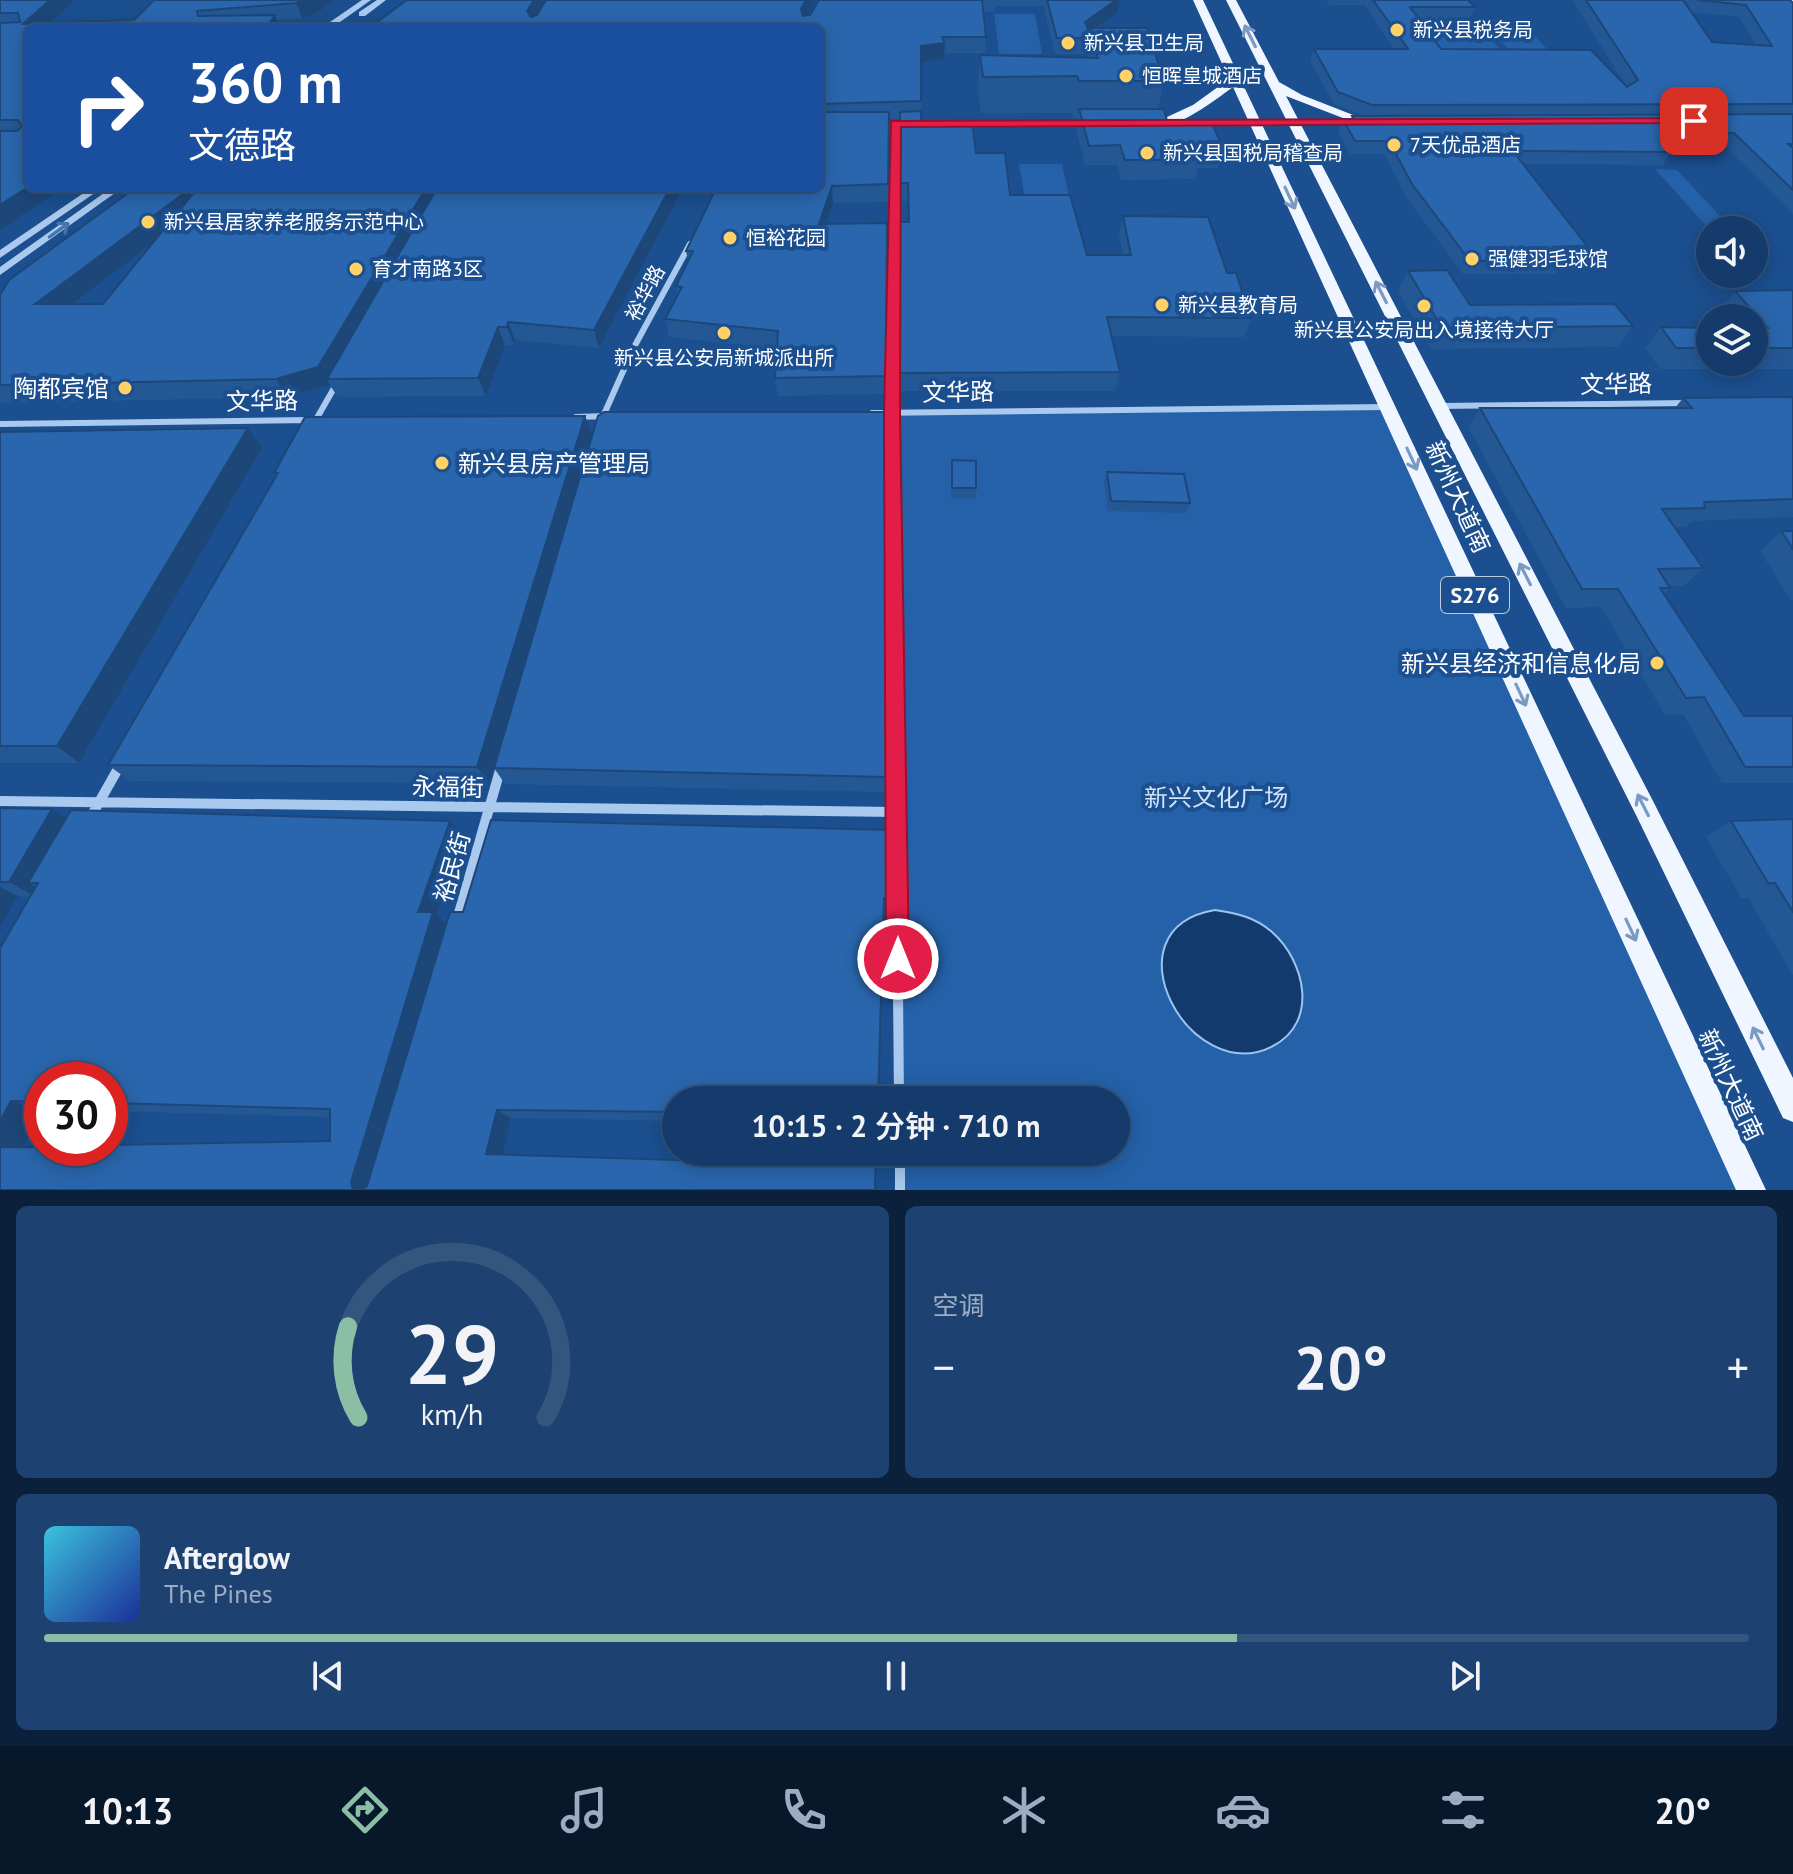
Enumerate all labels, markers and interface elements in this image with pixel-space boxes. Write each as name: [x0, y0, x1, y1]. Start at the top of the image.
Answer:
place label: 新兴县税务局: [1413, 17, 1533, 43]
marker: 新兴县税务局: [1388, 21, 1406, 39]
one-way arrow: [1242, 25, 1257, 49]
place label: 新兴县卫生局: [1084, 30, 1204, 56]
marker: 新兴县卫生局: [1059, 34, 1077, 52]
text: 360 m: [188, 46, 343, 118]
icon: right: [56, 56, 160, 160]
place label: 恒晖皇城酒店: [1142, 63, 1262, 89]
marker: 恒晖皇城酒店: [1117, 67, 1135, 85]
pin: [1660, 87, 1728, 155]
icon: arrive: [1672, 99, 1716, 143]
text: 文德路: [188, 121, 296, 168]
place label: 7天优品酒店: [1410, 132, 1521, 158]
marker: 7天优品酒店: [1385, 136, 1403, 154]
place label: 新兴县国税局稽查局: [1163, 140, 1343, 166]
marker: 新兴县国税局稽查局: [1138, 144, 1156, 162]
one-way arrow: [1283, 185, 1298, 209]
place label: 新兴县居家养老服务示范中心: [164, 209, 424, 235]
marker: 新兴县居家养老服务示范中心: [139, 213, 157, 231]
map controls: [1696, 216, 1768, 376]
button: sound: [1696, 216, 1768, 288]
one-way arrow: [47, 222, 69, 238]
place label: 恒裕花园: [746, 225, 826, 251]
marker: 恒裕花园: [721, 229, 739, 247]
place label: 强健羽毛球馆: [1488, 246, 1608, 272]
marker: 强健羽毛球馆: [1463, 250, 1481, 268]
place label: 育才南路3区: [372, 256, 483, 282]
marker: 育才南路3区: [347, 260, 365, 278]
street label: 裕华路: [619, 260, 671, 326]
one-way arrow: [1372, 281, 1388, 305]
place label: 新兴县教育局: [1178, 292, 1298, 318]
marker: 新兴县教育局: [1153, 296, 1171, 314]
marker: 新兴县公安局出入境接待大厅: [1415, 297, 1433, 315]
button: layers: [1696, 304, 1768, 376]
place label: 新兴县公安局出入境接待大厅: [1294, 317, 1554, 343]
marker: 新兴县公安局新城派出所: [715, 324, 733, 342]
place label: 新兴县公安局新城派出所: [614, 345, 834, 371]
street label: 文华路: [1580, 368, 1652, 400]
place label: 陶都宾馆: [13, 373, 109, 404]
street label: 文华路: [922, 376, 994, 408]
marker: 陶都宾馆: [116, 379, 134, 397]
street label: 文华路: [226, 385, 298, 417]
street label: 新州大道南: [1419, 436, 1497, 558]
one-way arrow: [1405, 447, 1420, 471]
place label: 新兴县房产管理局: [458, 448, 650, 479]
marker: 新兴县房产管理局: [433, 454, 451, 472]
one-way arrow: [1516, 562, 1532, 586]
road number: S276: [1441, 577, 1509, 613]
place label: 新兴县经济和信息化局: [1401, 648, 1641, 679]
marker: 新兴县经济和信息化局: [1648, 654, 1666, 672]
one-way arrow: [1514, 682, 1529, 706]
street label: 永福街: [412, 771, 484, 803]
park label: 新兴文化广场: [1144, 782, 1288, 813]
one-way arrow: [1635, 794, 1650, 818]
street label: 裕民街: [427, 828, 477, 906]
position arrow: [856, 917, 940, 1001]
one-way arrow: [1624, 918, 1639, 942]
street label: 新州大道南: [1692, 1024, 1770, 1146]
one-way arrow: [1750, 1027, 1766, 1051]
speed limit sign: 30: [24, 1062, 128, 1166]
text: 10:15 · 2 分钟 · 710 m: [751, 1106, 1041, 1145]
text: 空调: [933, 1289, 985, 1322]
text: 29: [405, 1299, 499, 1407]
text: 20°: [1294, 1328, 1388, 1406]
text: −: [933, 1338, 955, 1395]
text: +: [1727, 1338, 1749, 1395]
text: km/h: [421, 1396, 484, 1433]
text: Afterglow: [164, 1538, 290, 1577]
text: The Pines: [164, 1577, 273, 1610]
icon: previous: [306, 1654, 350, 1698]
icon: pause: [874, 1654, 918, 1698]
icon: next: [1443, 1654, 1487, 1698]
icon: directions: [337, 1782, 393, 1838]
icon: music: [556, 1782, 612, 1838]
icon: phone: [776, 1782, 832, 1838]
icon: climate: [996, 1782, 1052, 1838]
icon: car: [1215, 1782, 1271, 1838]
icon: filters: [1435, 1782, 1491, 1838]
text: 10:13: [82, 1787, 173, 1834]
text: 20°: [1655, 1787, 1711, 1834]

